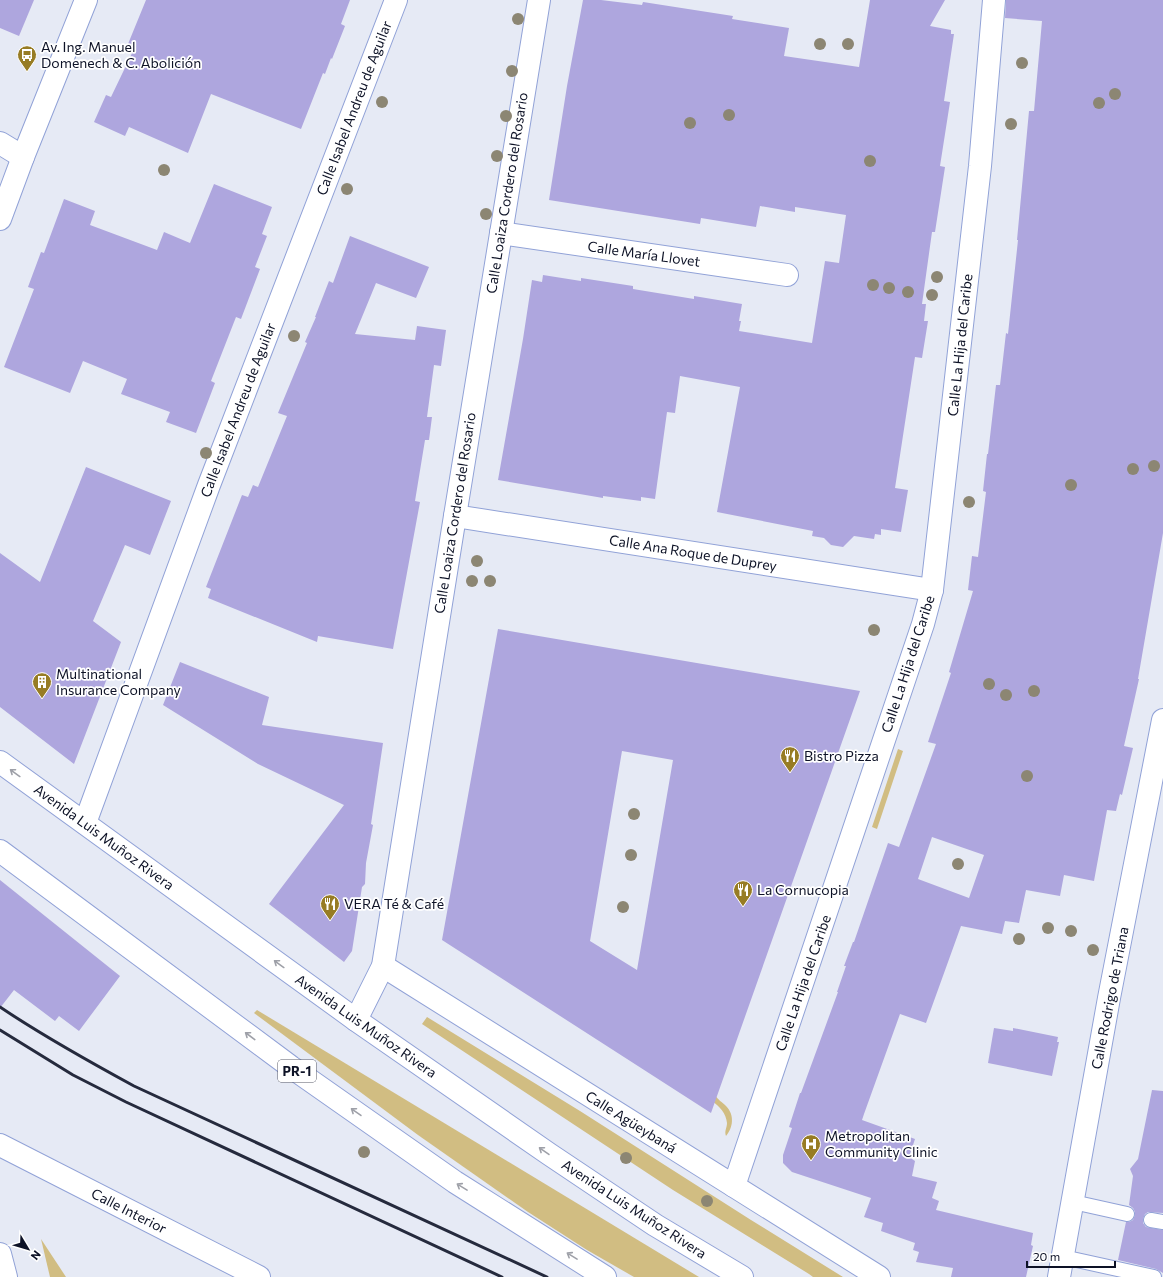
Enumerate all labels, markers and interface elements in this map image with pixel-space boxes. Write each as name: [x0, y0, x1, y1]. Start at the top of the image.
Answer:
street label: Calle Isabel Andreu de Aguilar: [312, 18, 395, 197]
place label: Av. Ing. Manuel Domenech & C. Abolición: [41, 38, 201, 71]
bus stop icon: Av. Ing. Manuel Domenech & C. Abolición: [16, 44, 38, 72]
street label: Calle Loaiza Cordero del Rosario: [482, 91, 531, 295]
street label: Calle María Llovet: [587, 237, 702, 270]
street label: Calle La Hija del Caribe: [944, 273, 975, 417]
street label: Calle Isabel Andreu de Aguilar: [196, 320, 279, 499]
street label: Calle Loaiza Cordero del Rosario: [430, 411, 479, 615]
street label: Calle Ana Roque de Duprey: [608, 531, 778, 574]
street label: Calle La Hija del Caribe: [877, 593, 938, 735]
place label: Multinational Insurance Company: [56, 665, 181, 698]
building icon: Multinational Insurance Company: [31, 671, 53, 699]
restaurant icon: Bistro Pizza: [779, 745, 801, 773]
place label: Bistro Pizza: [804, 747, 879, 764]
one-way arrow: [10, 769, 21, 777]
street label: Avenida Luis Muñoz Rivera: [31, 780, 178, 893]
restaurant icon: La Cornucopia: [732, 879, 754, 907]
place label: La Cornucopia: [757, 881, 849, 898]
restaurant icon: VERA Té & Café: [319, 893, 341, 921]
place label: VERA Té & Café: [344, 895, 444, 912]
street label: Calle La Hija del Caribe: [771, 912, 834, 1053]
street label: Calle Rodrigo de Triana: [1087, 925, 1132, 1071]
one-way arrow: [274, 960, 285, 968]
street label: Avenida Luis Muñoz Rivera: [292, 970, 440, 1081]
one-way arrow: [245, 1032, 256, 1040]
road number: PR-1: [278, 1060, 316, 1082]
street label: Calle Agüeybaná: [583, 1087, 680, 1156]
one-way arrow: [350, 1108, 361, 1116]
place label: Metropolitan Community Clinic: [825, 1127, 938, 1160]
hospital icon: Metropolitan Community Clinic: [800, 1133, 822, 1161]
one-way arrow: [539, 1147, 550, 1155]
street label: Avenida Luis Muñoz Rivera: [559, 1155, 710, 1262]
one-way arrow: [456, 1182, 468, 1190]
street label: Calle Interior: [89, 1184, 170, 1237]
north arrow: [8, 1229, 48, 1269]
scale bar: [1027, 1243, 1115, 1269]
text: N: [29, 1248, 44, 1263]
text: 20 m: [1033, 1249, 1060, 1263]
one-way arrow: [567, 1252, 578, 1260]

